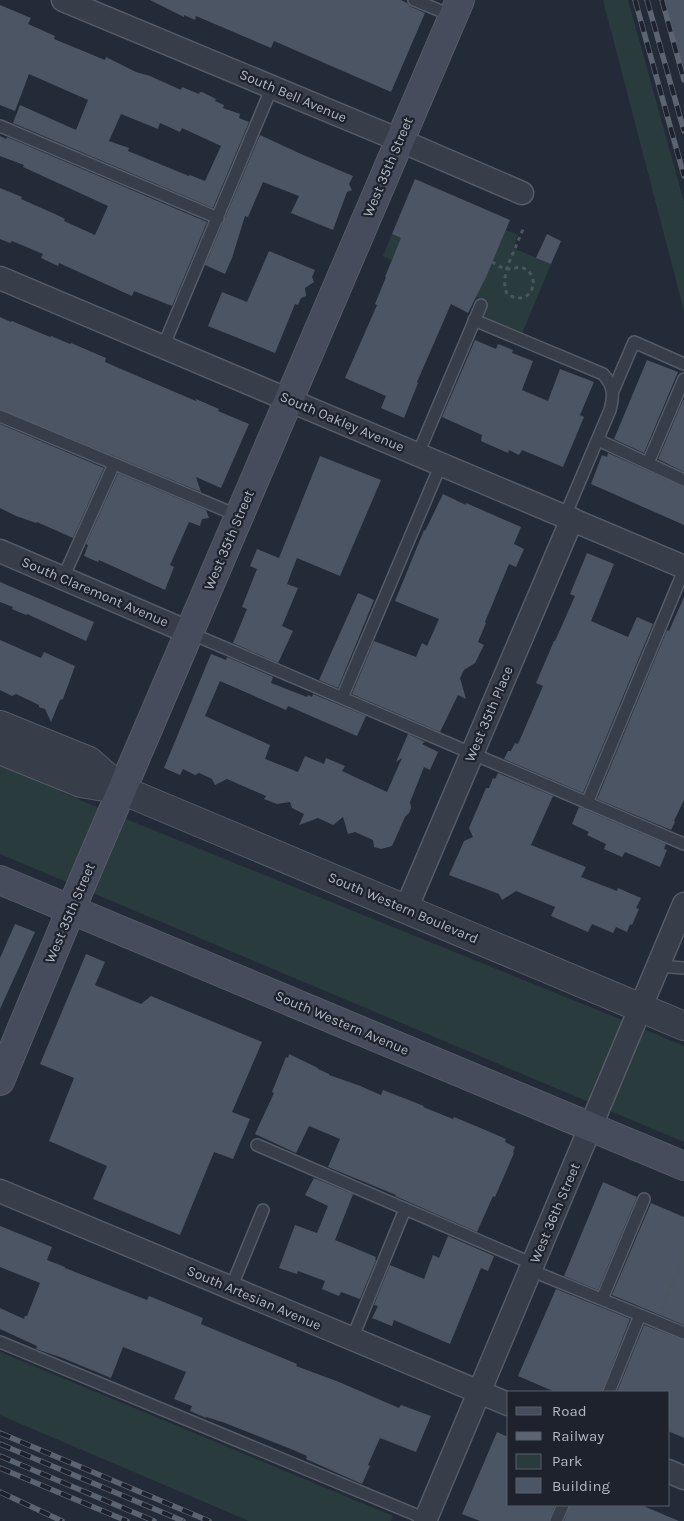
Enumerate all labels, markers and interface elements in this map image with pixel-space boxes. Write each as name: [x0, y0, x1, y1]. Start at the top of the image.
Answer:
street label: South Bell Avenue: [237, 66, 349, 126]
street label: West 35th Street: [359, 115, 417, 219]
street label: South Oakley Avenue: [277, 388, 407, 456]
street label: West 35th Street: [200, 488, 258, 592]
street label: South Claremont Avenue: [19, 553, 171, 631]
street label: West 35th Place: [461, 664, 517, 764]
street label: West 35th Street: [41, 861, 99, 965]
street label: South Western Boulevard: [325, 869, 481, 947]
street label: South Western Avenue: [273, 987, 411, 1059]
street label: West 36th Street: [526, 1160, 584, 1266]
street label: South Artesian Avenue: [184, 1262, 324, 1334]
legend: [507, 1391, 669, 1506]
text: Road: [552, 1402, 587, 1420]
text: Railway: [552, 1427, 604, 1445]
text: Park: [552, 1452, 582, 1470]
text: Building: [552, 1477, 610, 1495]

